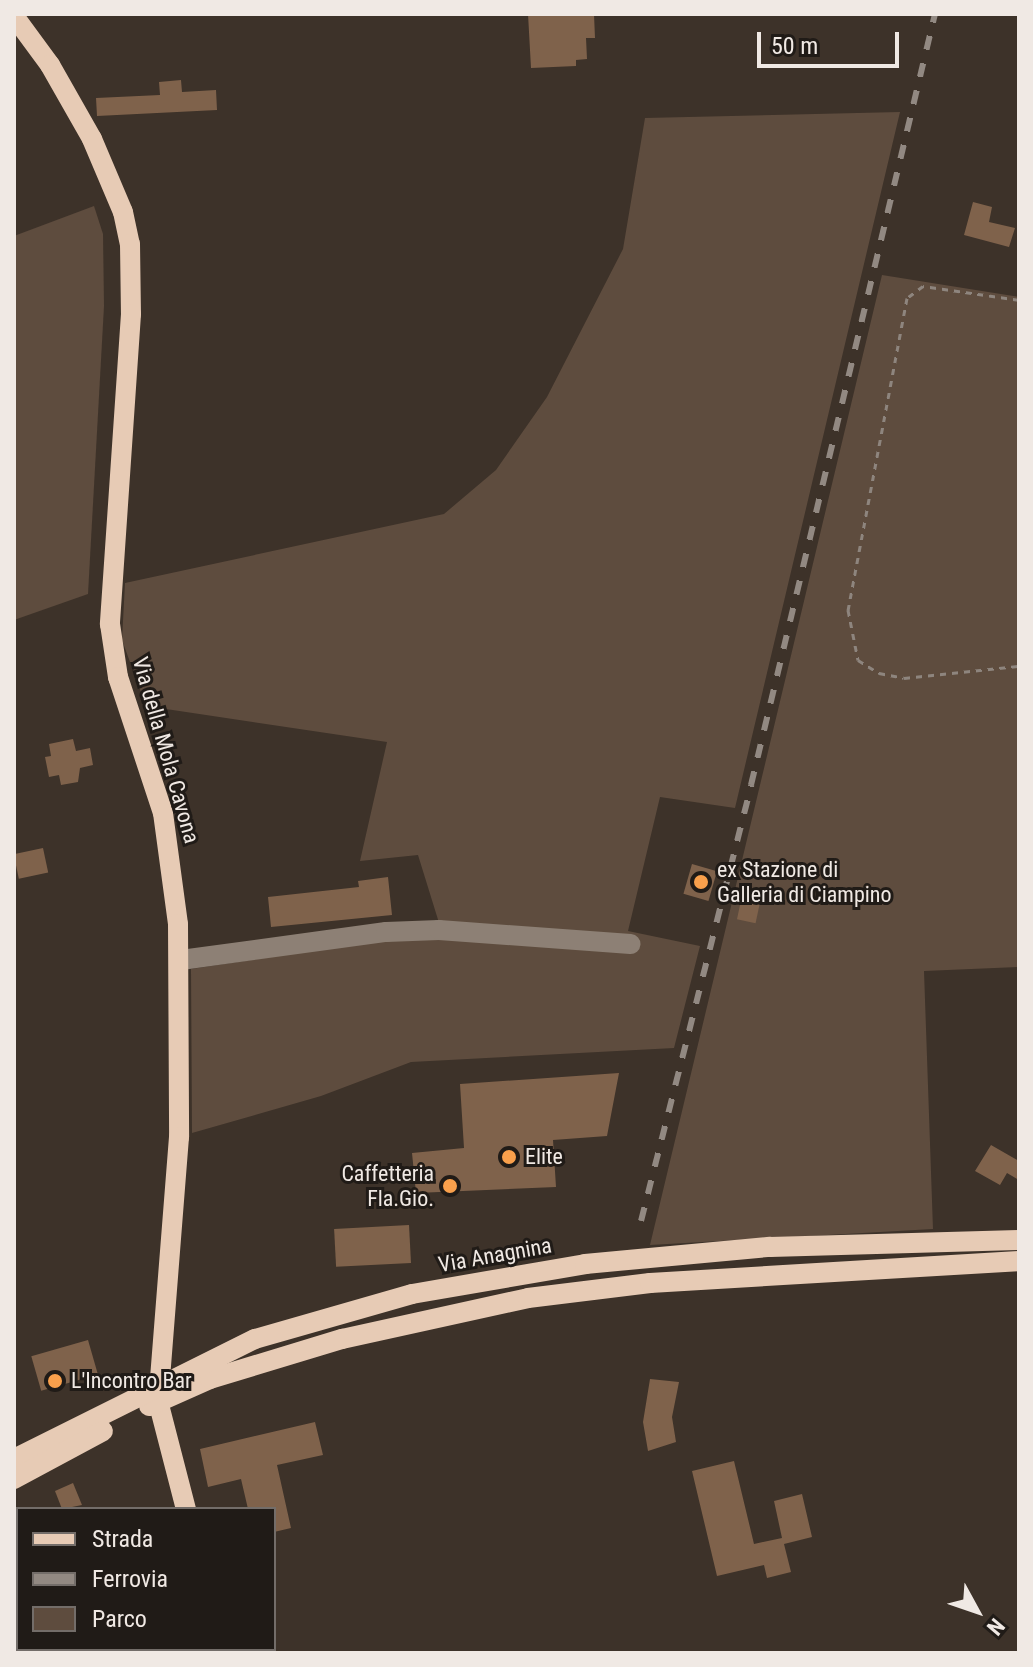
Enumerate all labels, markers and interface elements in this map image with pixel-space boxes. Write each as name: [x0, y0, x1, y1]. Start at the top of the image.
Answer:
scale bar: [761, 16, 903, 66]
text: 50 m: [771, 32, 818, 60]
street label: Via della Mola Cavona: [127, 654, 205, 846]
place label: ex Stazione di Galleria di Ciampino: [717, 856, 892, 908]
marker: ex Stazione di Galleria di Ciampino: [692, 873, 710, 891]
place label: Elite: [525, 1144, 563, 1170]
marker: Elite: [500, 1148, 518, 1166]
place label: Caffetteria Fla.Gio.: [341, 1160, 434, 1212]
marker: Caffetteria Fla.Gio.: [441, 1177, 459, 1195]
street label: Via Anagnina: [436, 1232, 554, 1278]
place label: L'Incontro Bar: [71, 1368, 192, 1394]
marker: L'Incontro Bar: [46, 1372, 64, 1390]
legend: [16, 1507, 276, 1651]
text: Strada: [92, 1525, 153, 1553]
text: Ferrovia: [92, 1565, 168, 1593]
north arrow: [937, 1571, 1017, 1651]
text: Parco: [92, 1605, 147, 1633]
text: N: [982, 1614, 1010, 1640]

